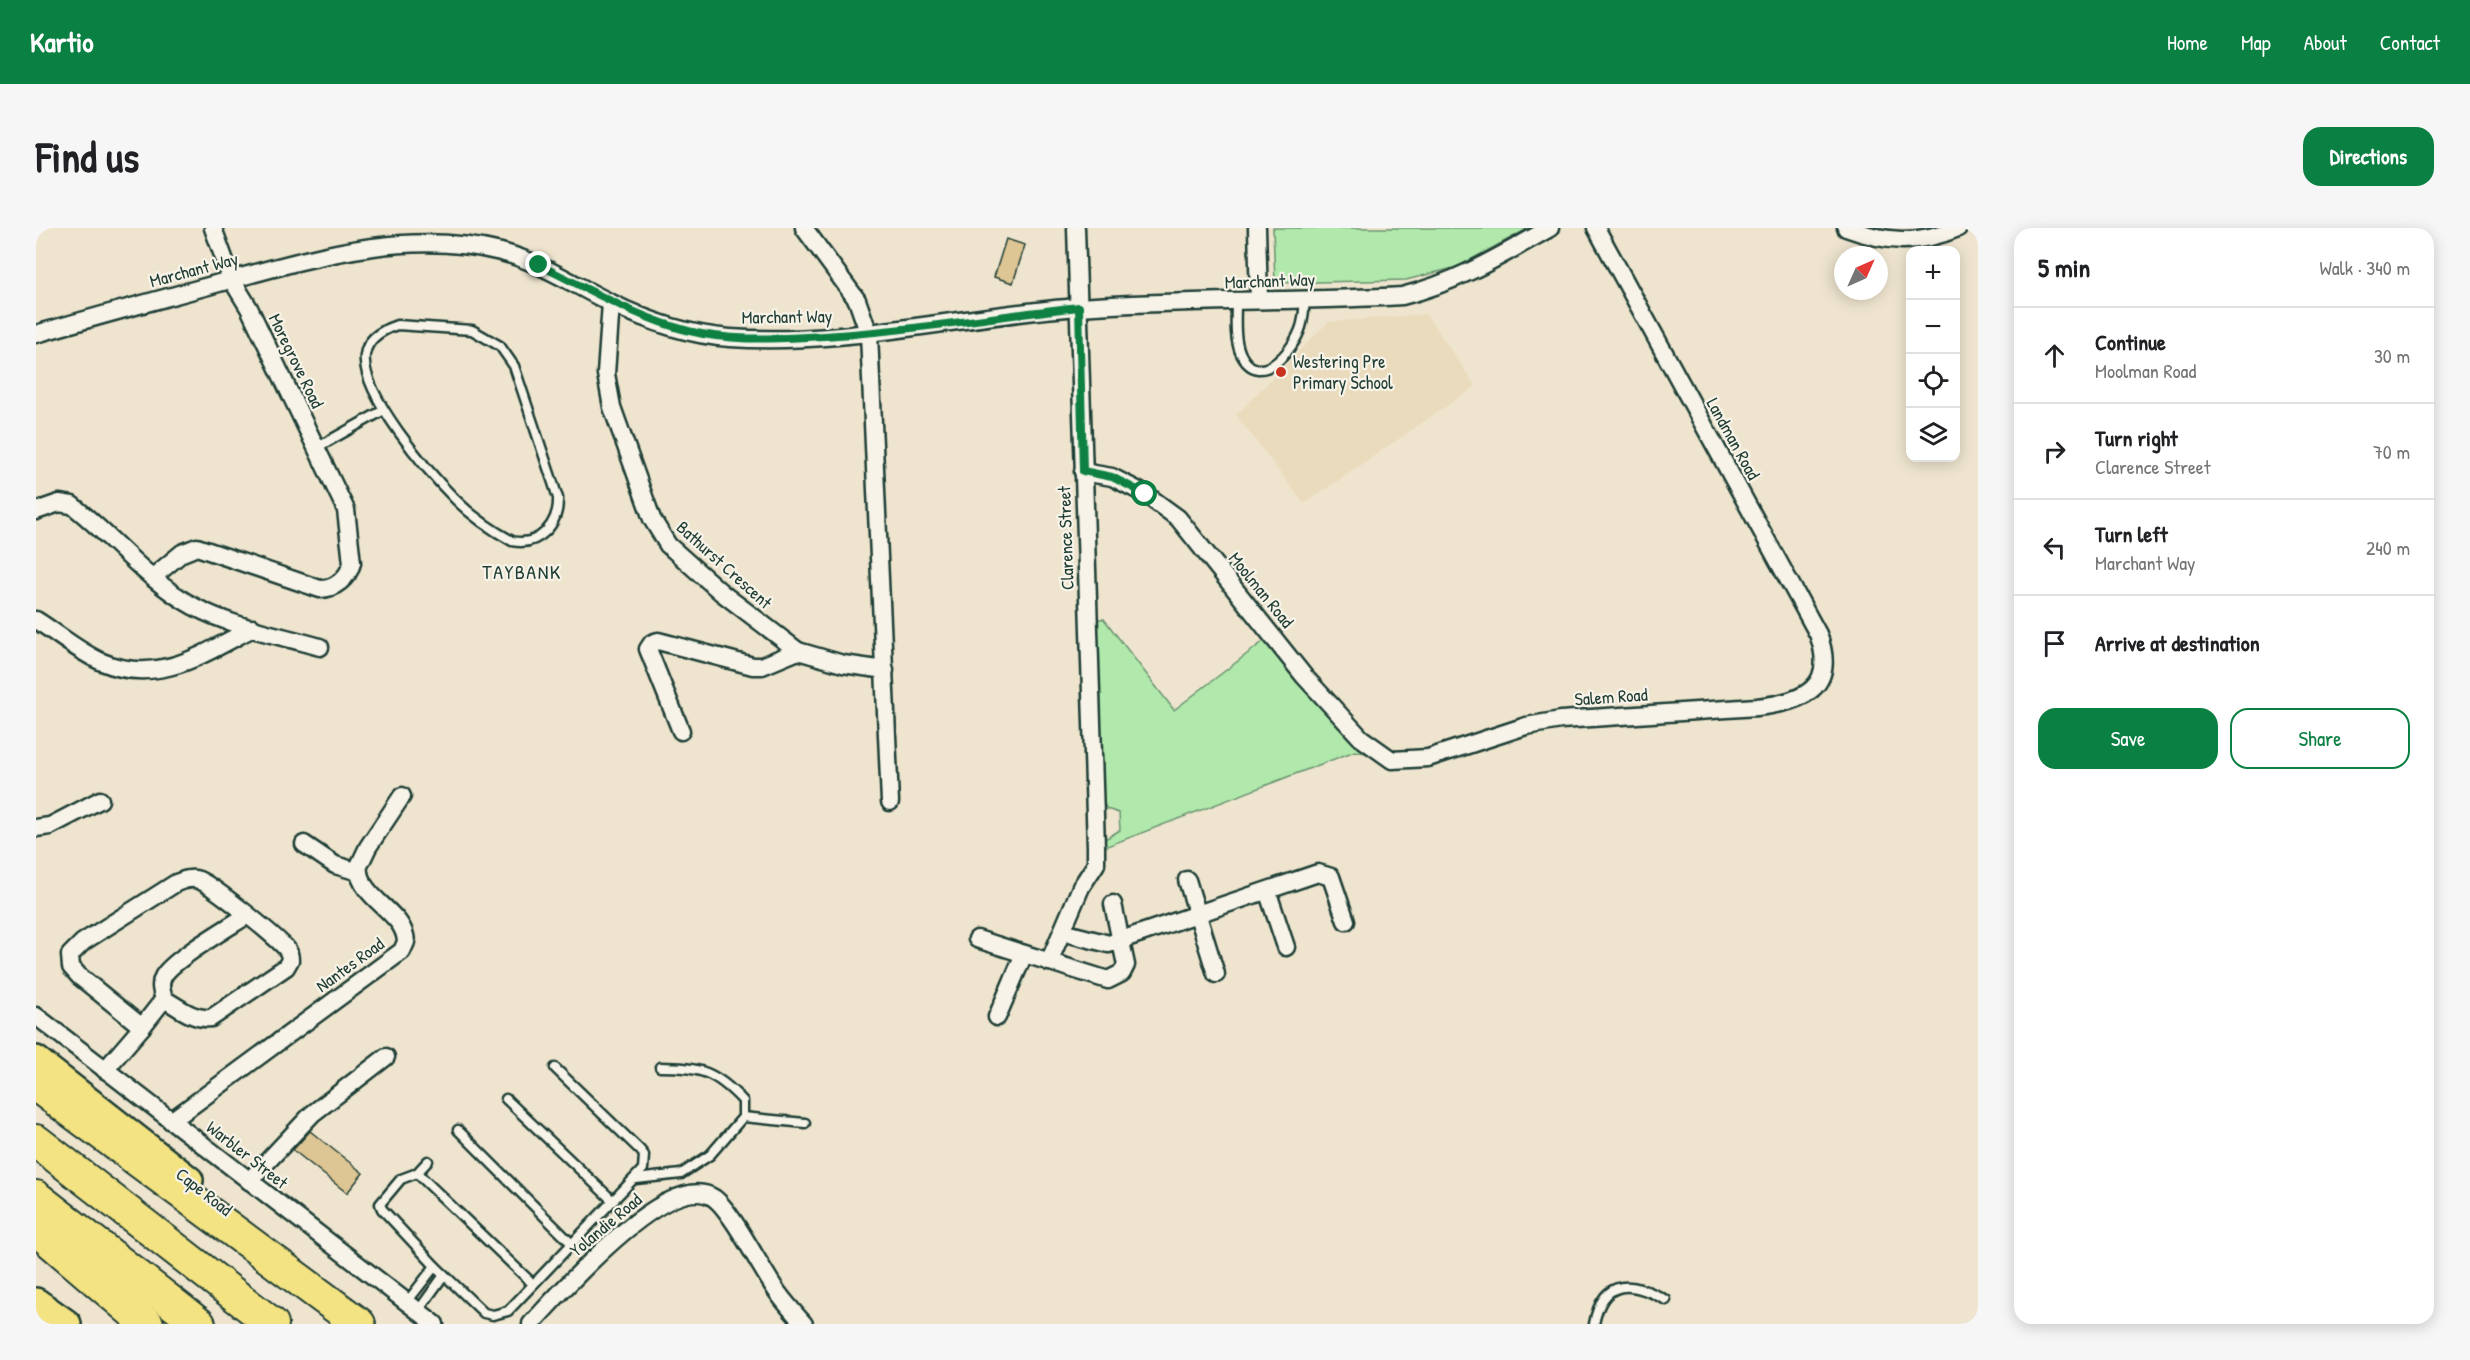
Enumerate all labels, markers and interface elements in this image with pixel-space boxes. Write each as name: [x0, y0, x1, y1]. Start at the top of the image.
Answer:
text: Kartio: [30, 23, 94, 61]
text: Home: [2167, 28, 2208, 57]
text: Map: [2241, 28, 2271, 57]
text: About: [2304, 28, 2347, 57]
text: Contact: [2380, 28, 2440, 57]
button: Directions: [2303, 127, 2434, 186]
text: Find us: [36, 128, 139, 185]
street label: Marchant Way: [147, 246, 241, 293]
north arrow: [1834, 246, 1888, 300]
map controls: [1906, 246, 1960, 462]
button: +: [1906, 246, 1960, 300]
text: 5 min: [2038, 250, 2090, 285]
route end: [525, 251, 551, 277]
text: Walk · 340 m: [2319, 254, 2410, 281]
street label: Marchant Way: [1224, 266, 1316, 295]
button: −: [1906, 300, 1960, 354]
street label: Marchant Way: [742, 303, 833, 330]
street label: Moregrove Road: [263, 309, 330, 412]
text: Continue: [2095, 327, 2166, 357]
icon: ahead: [2038, 339, 2071, 372]
text: 30 m: [2374, 342, 2410, 369]
place label: Westering Pre Primary School: [1293, 349, 1393, 395]
button: locate: [1906, 354, 1960, 408]
text: Moolman Road: [2095, 357, 2196, 384]
marker: Westering Pre Primary School: [1274, 365, 1288, 379]
street label: Landman Road: [1701, 393, 1766, 484]
button: layers: [1906, 408, 1960, 462]
text: Turn right: [2095, 423, 2178, 453]
icon: right: [2038, 435, 2071, 468]
text: 70 m: [2373, 438, 2410, 465]
text: Clarence Street: [2095, 453, 2211, 480]
route start: [1131, 480, 1157, 506]
street label: Clarence Street: [1051, 485, 1080, 590]
street label: Bathurst Crescent: [671, 515, 778, 615]
text: Turn left: [2095, 519, 2168, 549]
icon: left: [2038, 531, 2071, 564]
text: 240 m: [2366, 534, 2410, 561]
street label: Moolman Road: [1223, 546, 1300, 633]
text: Marchant Way: [2095, 549, 2196, 576]
district label: TAYBANK: [482, 558, 562, 585]
icon: arrive: [2038, 627, 2071, 660]
text: Arrive at destination: [2095, 628, 2260, 658]
street label: Salem Road: [1574, 681, 1648, 712]
button: Save: [2038, 708, 2218, 769]
button: Share: [2230, 708, 2410, 769]
street label: Nantes Road: [311, 931, 389, 998]
street label: Warbler Street: [201, 1115, 294, 1195]
street label: Cape Road: [171, 1162, 238, 1222]
street label: Yolandie Road: [564, 1187, 647, 1262]

